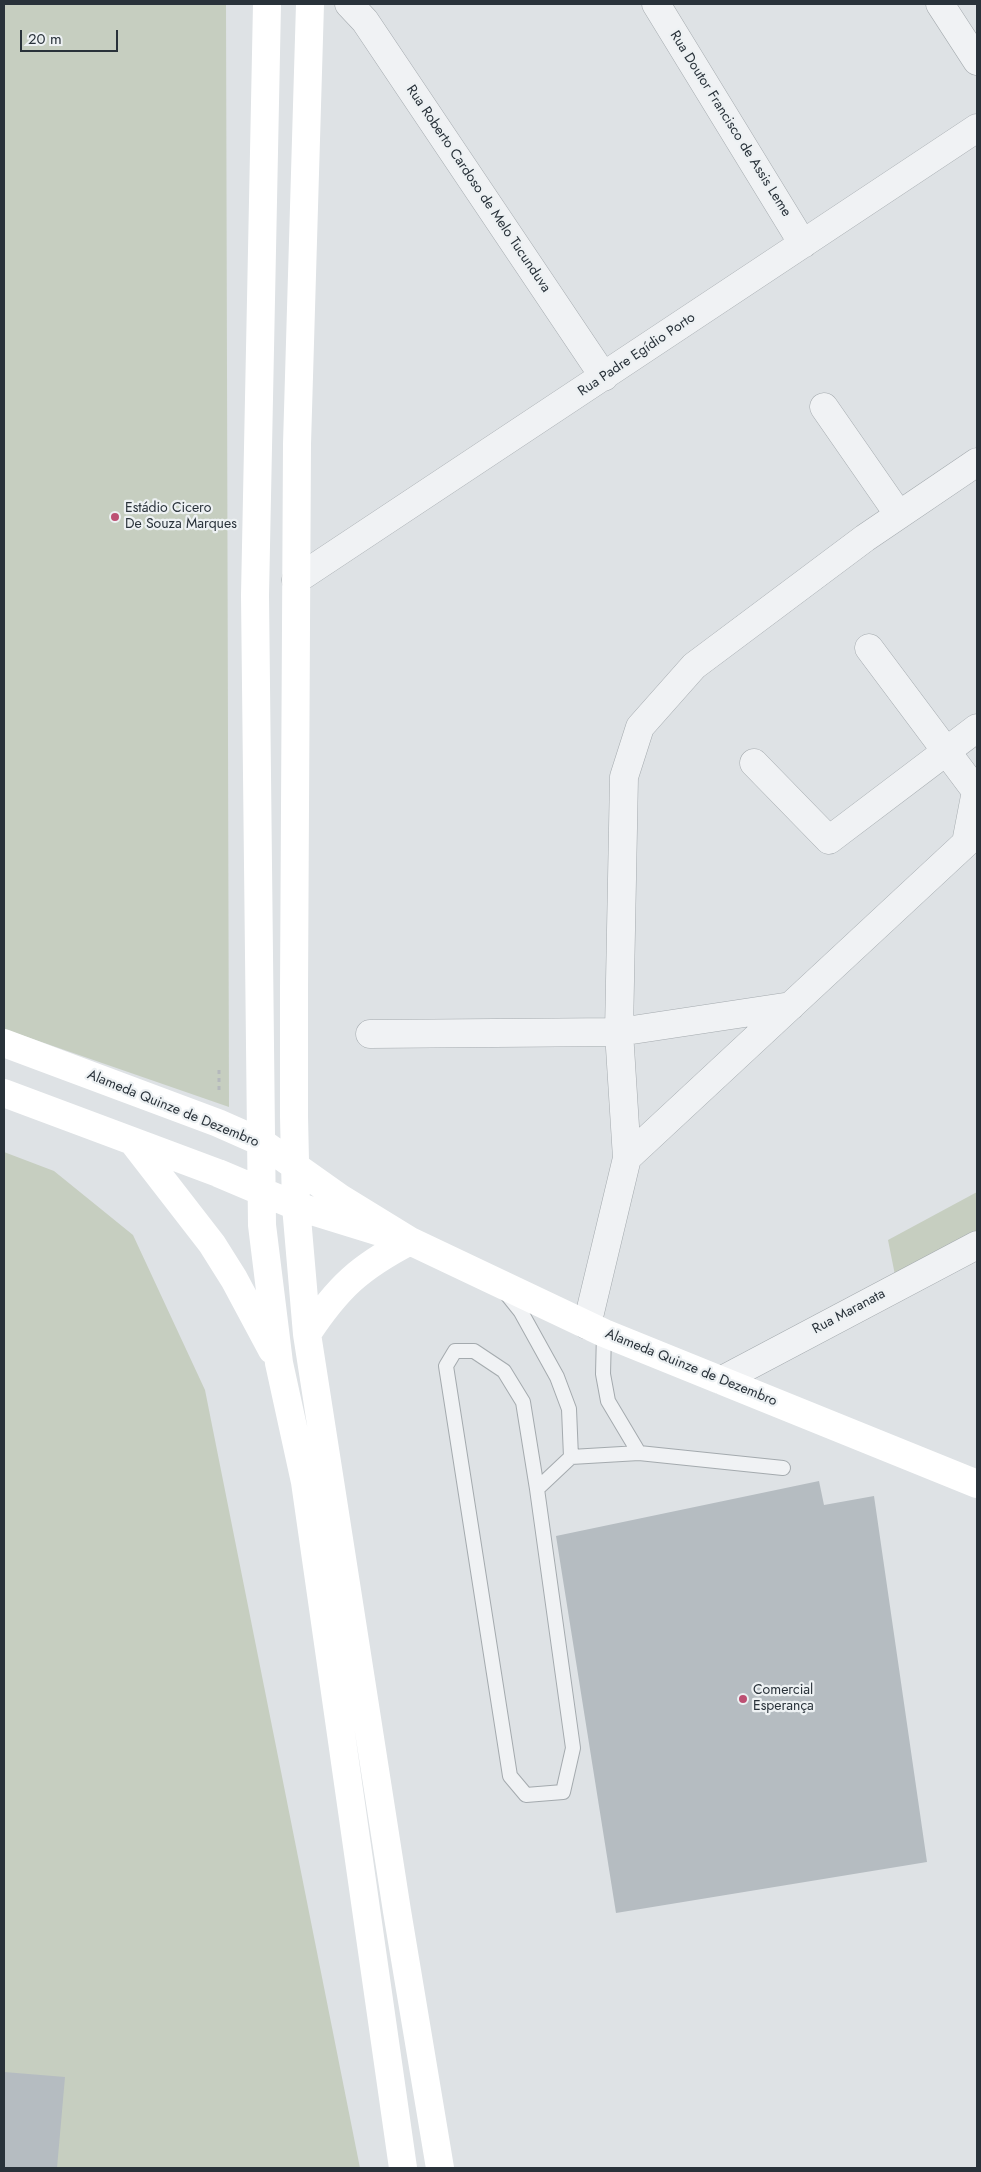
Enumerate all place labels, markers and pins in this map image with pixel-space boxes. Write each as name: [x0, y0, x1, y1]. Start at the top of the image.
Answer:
place label: Estádio Cicero De Souza Marques: [125, 501, 237, 534]
marker: Estádio Cicero De Souza Marques: [109, 511, 121, 523]
place label: Comercial Esperança: [753, 1683, 814, 1715]
marker: Comercial Esperança: [737, 1693, 749, 1705]

